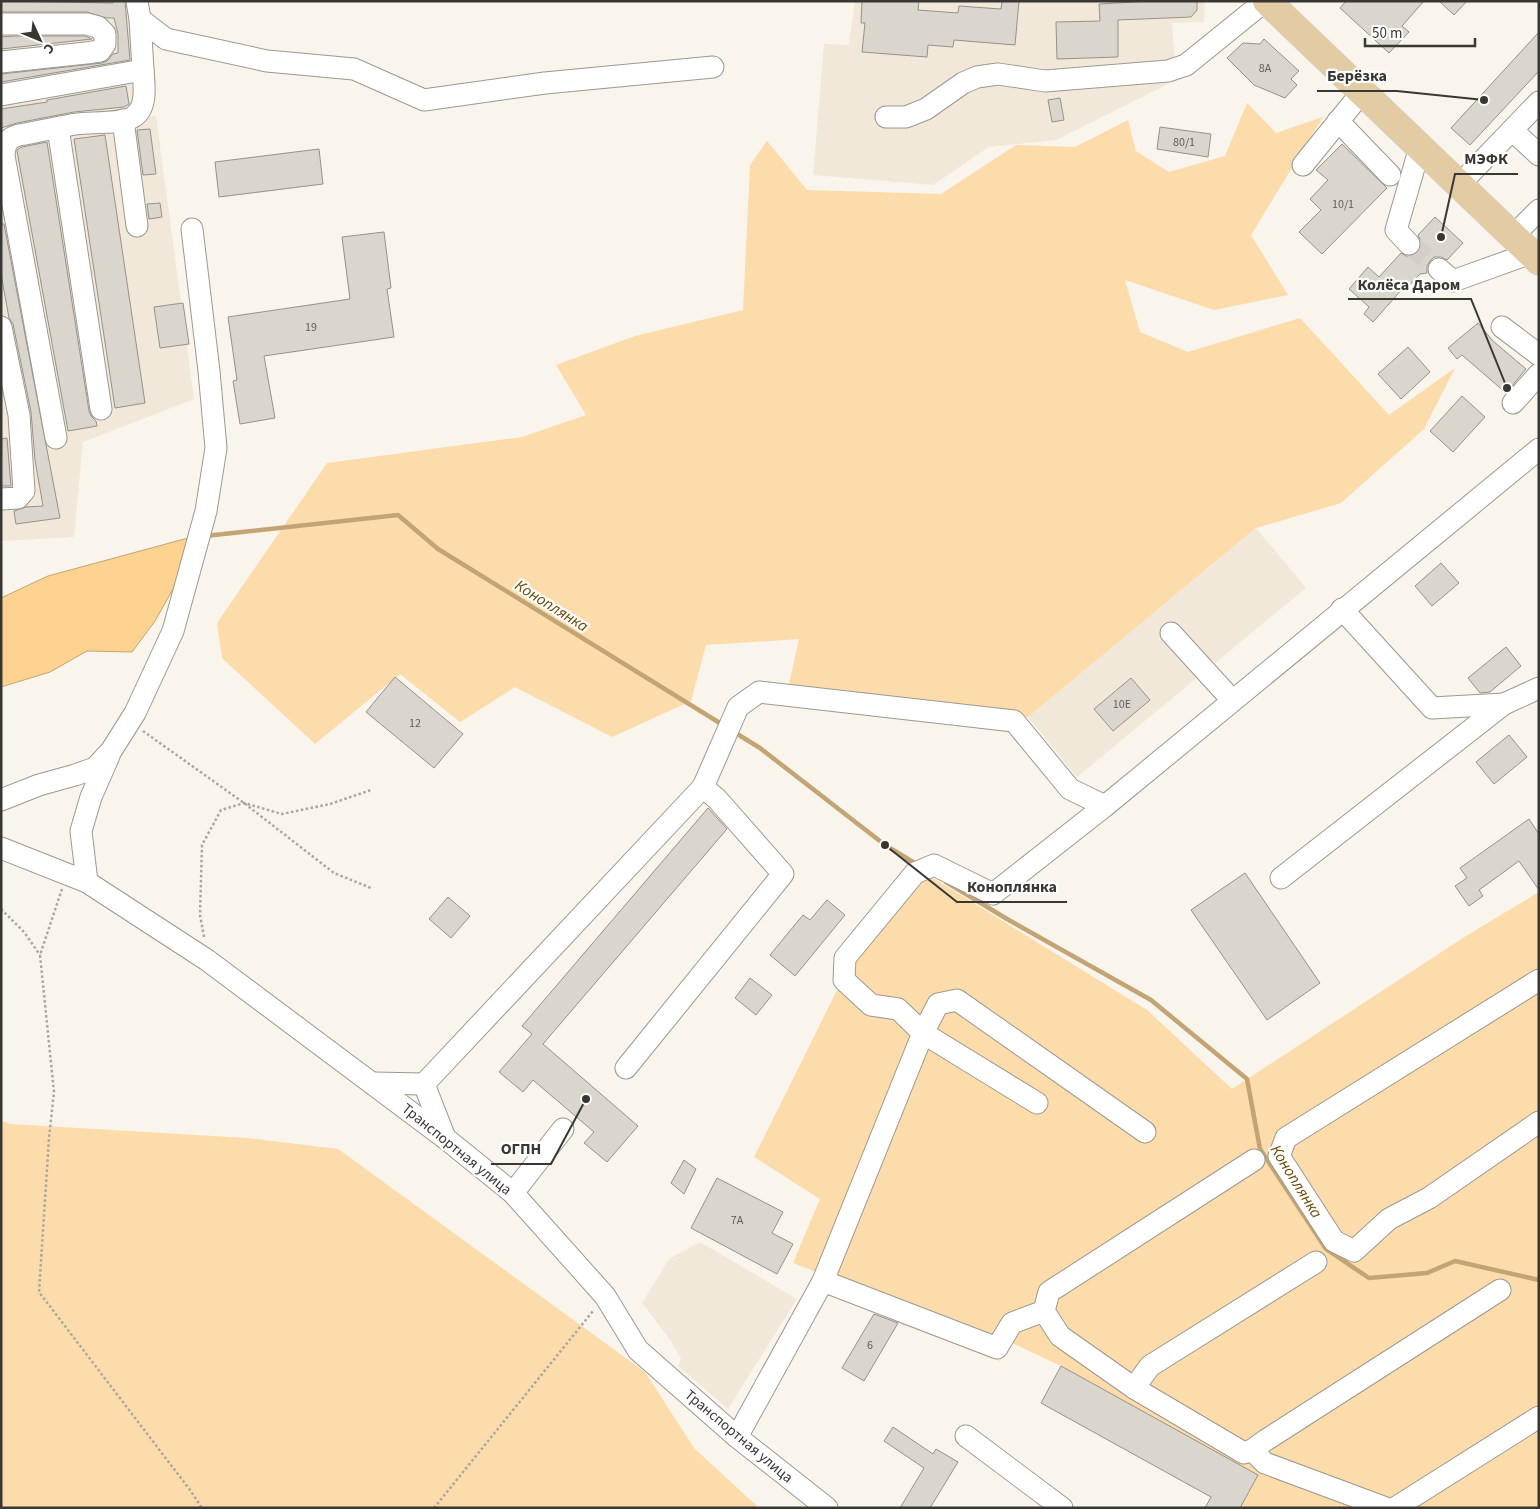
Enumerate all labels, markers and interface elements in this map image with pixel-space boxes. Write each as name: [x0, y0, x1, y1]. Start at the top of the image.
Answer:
north arrow: [15, 15, 65, 65]
scale bar: [1365, 15, 1475, 47]
text: 50 m: [1372, 23, 1402, 44]
text: С: [39, 38, 59, 58]
house number: 8А: [1259, 60, 1272, 77]
callout: Берёзка: [1317, 60, 1397, 91]
text: Берёзка: [1327, 65, 1387, 87]
house number: 80/1: [1173, 134, 1195, 151]
callout: МЭФК: [1455, 143, 1518, 174]
text: МЭФК: [1464, 148, 1508, 170]
house number: 10/1: [1332, 196, 1354, 213]
callout: Колёса Даром: [1348, 268, 1471, 299]
text: Колёса Даром: [1358, 274, 1460, 296]
house number: 19: [305, 319, 317, 336]
water label: Коноплянка: [510, 575, 593, 637]
house number: 10Е: [1113, 696, 1131, 713]
house number: 12: [409, 715, 421, 732]
callout: Коноплянка: [957, 871, 1067, 902]
text: Коноплянка: [967, 876, 1057, 898]
street label: Транспортная улица: [397, 1099, 516, 1200]
callout: ОГПН: [491, 1133, 551, 1164]
text: ОГПН: [501, 1138, 541, 1160]
water label: Коноплянка: [1265, 1141, 1328, 1223]
house number: 7А: [731, 1212, 744, 1229]
house number: 6: [867, 1337, 873, 1354]
street label: Транспортная улица: [680, 1385, 797, 1488]

